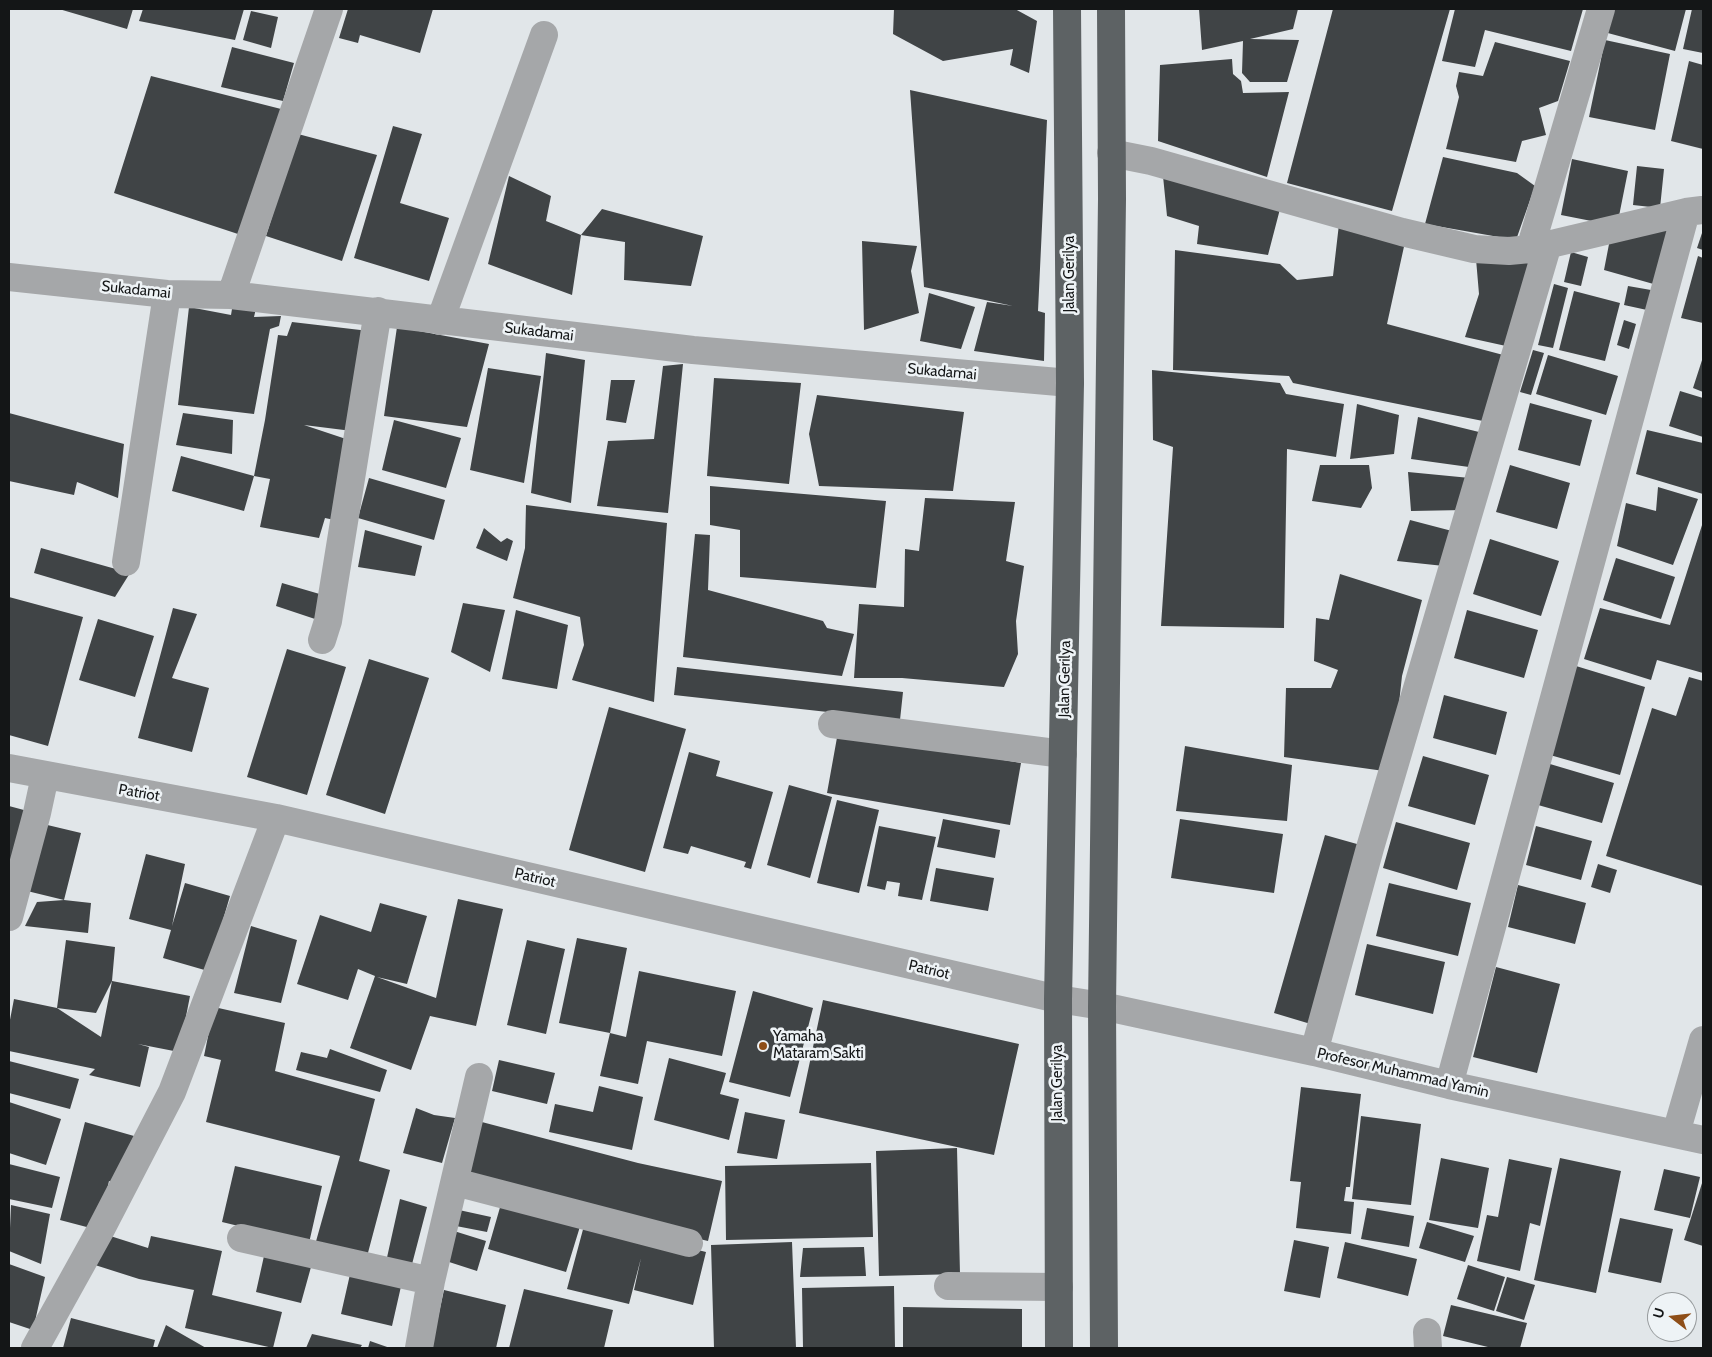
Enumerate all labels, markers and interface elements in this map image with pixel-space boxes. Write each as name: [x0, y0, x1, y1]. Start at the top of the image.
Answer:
street label: Jalan Gerilya: [1061, 235, 1079, 313]
street label: Sukadamai: [101, 277, 171, 303]
street label: Sukadamai: [503, 319, 575, 345]
street label: Sukadamai: [907, 360, 977, 384]
street label: Jalan Gerilya: [1055, 640, 1075, 718]
street label: Patriot: [117, 781, 161, 805]
street label: Patriot: [513, 865, 557, 891]
street label: Patriot: [907, 957, 951, 983]
place label: Yamaha Mataram Sakti: [773, 1028, 864, 1063]
marker: Yamaha Mataram Sakti: [757, 1040, 769, 1052]
street label: Jalan Gerilya: [1049, 1044, 1067, 1122]
street label: Profesor Muhammad Yamin: [1315, 1044, 1491, 1102]
north arrow: [1647, 1292, 1697, 1342]
text: U: [1649, 1306, 1669, 1320]

